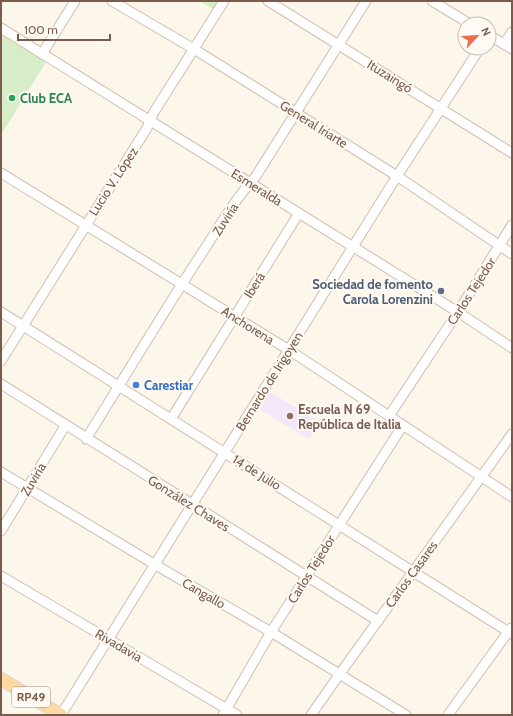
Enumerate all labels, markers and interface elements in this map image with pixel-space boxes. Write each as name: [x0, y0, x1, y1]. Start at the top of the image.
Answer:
scale bar: [18, 16, 110, 42]
north arrow: [457, 16, 497, 56]
text: 100 m: [24, 22, 58, 37]
text: N: [478, 25, 494, 38]
street label: Ituzaingó: [364, 56, 416, 96]
place label: Club ECA: [20, 90, 73, 106]
marker: Club ECA: [7, 93, 17, 103]
street label: General Iriarte: [277, 97, 351, 151]
street label: Lucio V. López: [85, 144, 141, 218]
street label: Esmeralda: [228, 165, 286, 209]
street label: Zuviría: [209, 199, 242, 238]
street label: Carlos Tejedor: [443, 254, 500, 328]
street label: Iberá: [240, 269, 268, 301]
place label: Sociedad de fomento Carola Lorenzini: [312, 276, 434, 307]
marker: Sociedad de fomento Carola Lorenzini: [436, 286, 446, 296]
street label: Anchorena: [219, 302, 278, 348]
street label: Bernardo de Irigoyen: [232, 328, 306, 434]
place label: Carestiar: [144, 377, 194, 393]
marker: Carestiar: [131, 380, 141, 390]
place label: Escuela N 69 República de Italia: [298, 401, 401, 432]
marker: Escuela N 69 República de Italia: [285, 411, 295, 421]
street label: 14 de Julio: [230, 451, 284, 493]
street label: Zuviría: [17, 459, 49, 498]
street label: González Chaves: [145, 471, 233, 535]
street label: Carlos Tejedor: [284, 531, 340, 607]
street label: Carlos Casares: [381, 537, 441, 611]
street label: Cangallo: [179, 574, 229, 612]
street label: Rivadavia: [93, 625, 146, 665]
road number: RP49: [12, 687, 50, 707]

